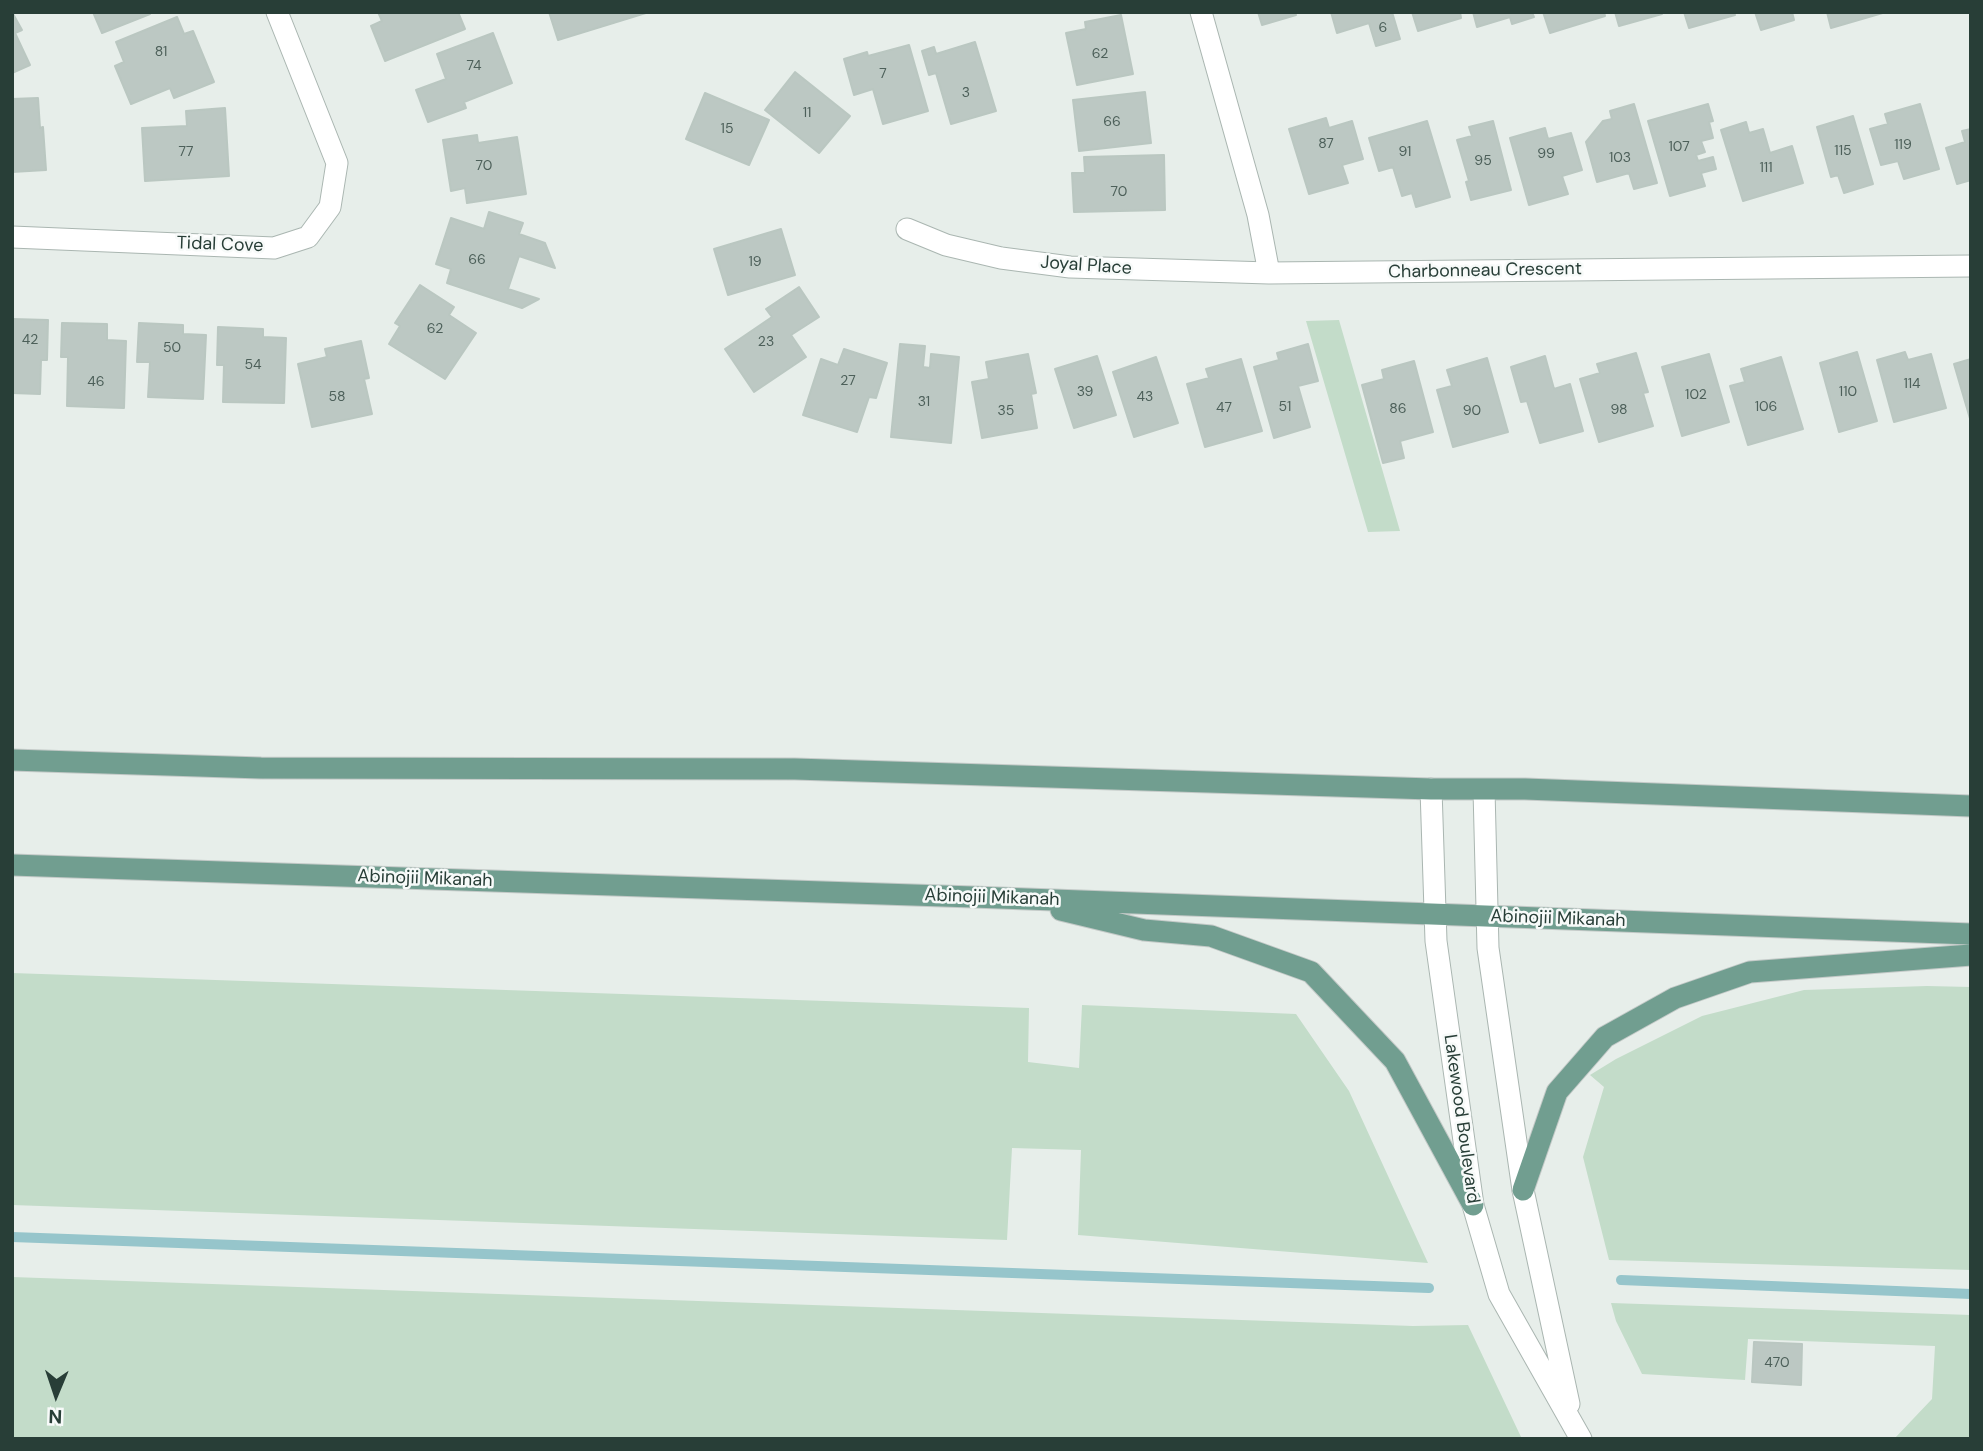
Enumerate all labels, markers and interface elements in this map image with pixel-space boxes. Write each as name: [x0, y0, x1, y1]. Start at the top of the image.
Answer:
house number: 6: [1379, 20, 1387, 36]
house number: 81: [155, 44, 167, 60]
house number: 62: [1092, 46, 1108, 62]
house number: 74: [466, 58, 482, 74]
house number: 7: [879, 66, 887, 82]
house number: 3: [962, 85, 970, 101]
house number: 11: [803, 105, 811, 121]
house number: 66: [1103, 114, 1121, 130]
house number: 15: [721, 121, 733, 137]
house number: 87: [1318, 136, 1334, 152]
house number: 119: [1894, 137, 1912, 153]
house number: 107: [1668, 139, 1690, 155]
house number: 115: [1834, 143, 1852, 159]
house number: 77: [179, 144, 193, 160]
house number: 91: [1399, 144, 1411, 160]
house number: 99: [1537, 146, 1555, 162]
house number: 103: [1609, 150, 1631, 166]
house number: 95: [1474, 153, 1492, 169]
house number: 70: [476, 158, 492, 174]
house number: 111: [1759, 160, 1773, 176]
house number: 70: [1111, 184, 1127, 200]
street label: Tidal Cove: [176, 233, 264, 257]
house number: 66: [468, 252, 486, 268]
street label: Joyal Place: [1039, 252, 1133, 280]
house number: 19: [748, 254, 762, 270]
street label: Charbonneau Crescent: [1388, 259, 1582, 283]
house number: 62: [427, 321, 443, 337]
house number: 42: [22, 332, 38, 348]
house number: 23: [758, 334, 774, 350]
house number: 50: [163, 340, 181, 356]
house number: 54: [244, 357, 262, 373]
house number: 27: [840, 373, 856, 389]
house number: 46: [87, 374, 105, 390]
house number: 114: [1903, 376, 1921, 392]
house number: 39: [1077, 384, 1093, 400]
house number: 110: [1839, 384, 1857, 400]
house number: 102: [1685, 387, 1707, 403]
house number: 58: [328, 389, 346, 405]
house number: 43: [1137, 389, 1153, 405]
house number: 31: [918, 394, 930, 410]
house number: 51: [1279, 399, 1291, 415]
house number: 106: [1755, 399, 1777, 415]
house number: 47: [1216, 400, 1232, 416]
house number: 86: [1389, 401, 1407, 417]
house number: 98: [1610, 402, 1628, 418]
house number: 35: [998, 403, 1014, 419]
house number: 90: [1463, 403, 1481, 419]
street label: Abinojii Mikanah: [357, 866, 493, 892]
street label: Abinojii Mikanah: [924, 885, 1060, 911]
street label: Abinojii Mikanah: [1490, 906, 1626, 932]
street label: Lakewood Boulevard: [1438, 1033, 1484, 1205]
house number: 470: [1764, 1355, 1790, 1371]
north arrow: [21, 1360, 91, 1430]
text: N: [48, 1404, 63, 1429]

